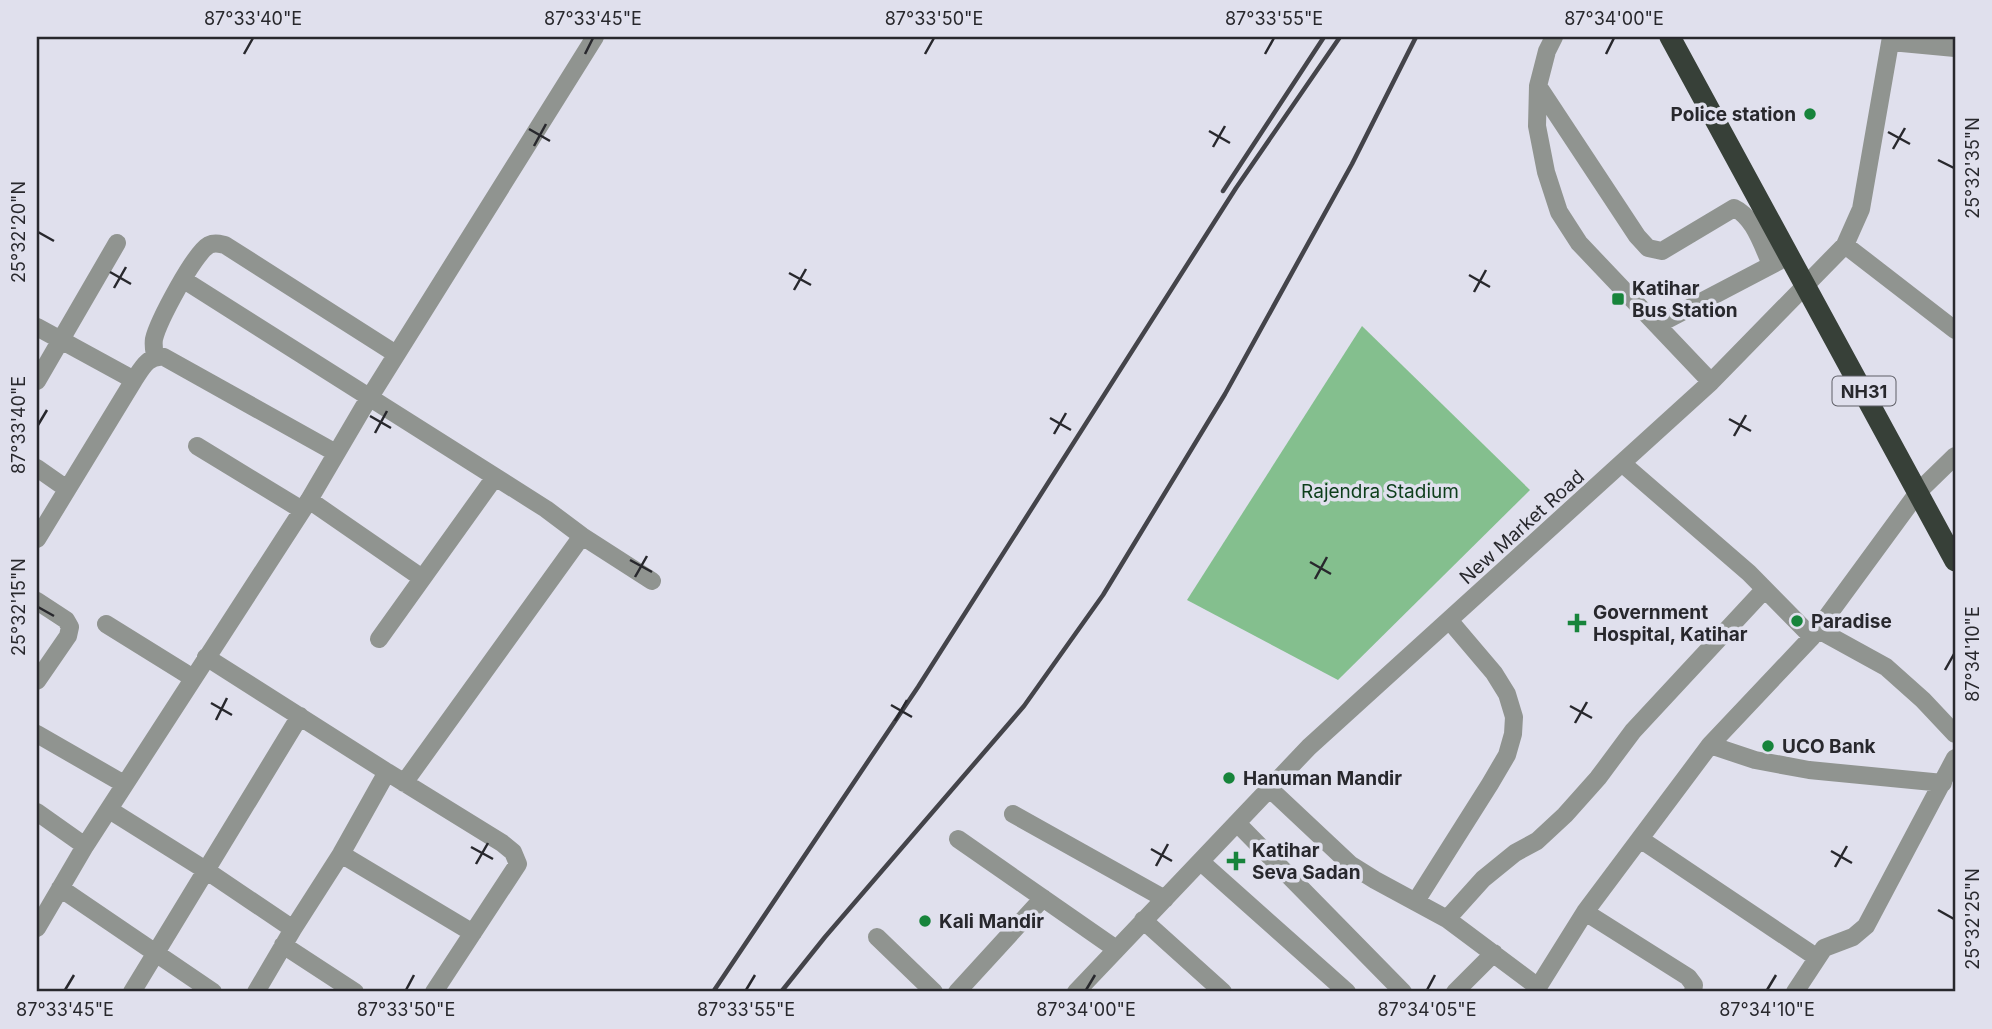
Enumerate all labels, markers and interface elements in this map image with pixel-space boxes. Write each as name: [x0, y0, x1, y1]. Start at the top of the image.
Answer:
text: 87°33'40"E: [204, 8, 302, 29]
text: 87°33'45"E: [544, 8, 642, 29]
text: 87°33'50"E: [885, 8, 983, 29]
text: 87°33'55"E: [1225, 8, 1323, 29]
text: 87°34'00"E: [1564, 8, 1664, 29]
place label: Police station: [1671, 103, 1796, 126]
marker: Police station: [1802, 106, 1818, 122]
text: 25°32'35"N: [1962, 117, 1983, 219]
text: 25°32'20"N: [8, 181, 29, 283]
place label: Katihar Bus Station: [1632, 277, 1738, 322]
marker: Katihar Bus Station: [1610, 291, 1626, 307]
text: 87°33'40"E: [8, 376, 29, 474]
road number: NH31: [1832, 376, 1896, 405]
street label: New Market Road: [1455, 465, 1589, 589]
park label: Rajendra Stadium: [1301, 480, 1459, 503]
text: 25°32'15"N: [8, 558, 29, 656]
place label: Government Hospital, Katihar: [1593, 601, 1748, 646]
text: 87°34'10"E: [1962, 606, 1983, 702]
place label: Paradise: [1811, 610, 1892, 633]
marker: Government Hospital, Katihar: [1567, 613, 1587, 633]
marker: Paradise: [1789, 613, 1805, 629]
place label: UCO Bank: [1782, 735, 1876, 758]
marker: UCO Bank: [1760, 738, 1776, 754]
place label: Hanuman Mandir: [1243, 767, 1402, 790]
marker: Hanuman Mandir: [1221, 770, 1237, 786]
place label: Katihar Seva Sadan: [1252, 839, 1360, 884]
marker: Katihar Seva Sadan: [1226, 851, 1246, 871]
text: 25°32'25"N: [1962, 868, 1983, 970]
place label: Kali Mandir: [939, 910, 1044, 933]
marker: Kali Mandir: [917, 913, 933, 929]
text: 87°33'45"E: [16, 999, 114, 1020]
text: 87°33'50"E: [357, 999, 455, 1020]
text: 87°33'55"E: [697, 999, 795, 1020]
text: 87°34'00"E: [1036, 999, 1136, 1020]
text: 87°34'05"E: [1377, 999, 1477, 1020]
text: 87°34'10"E: [1719, 999, 1815, 1020]

